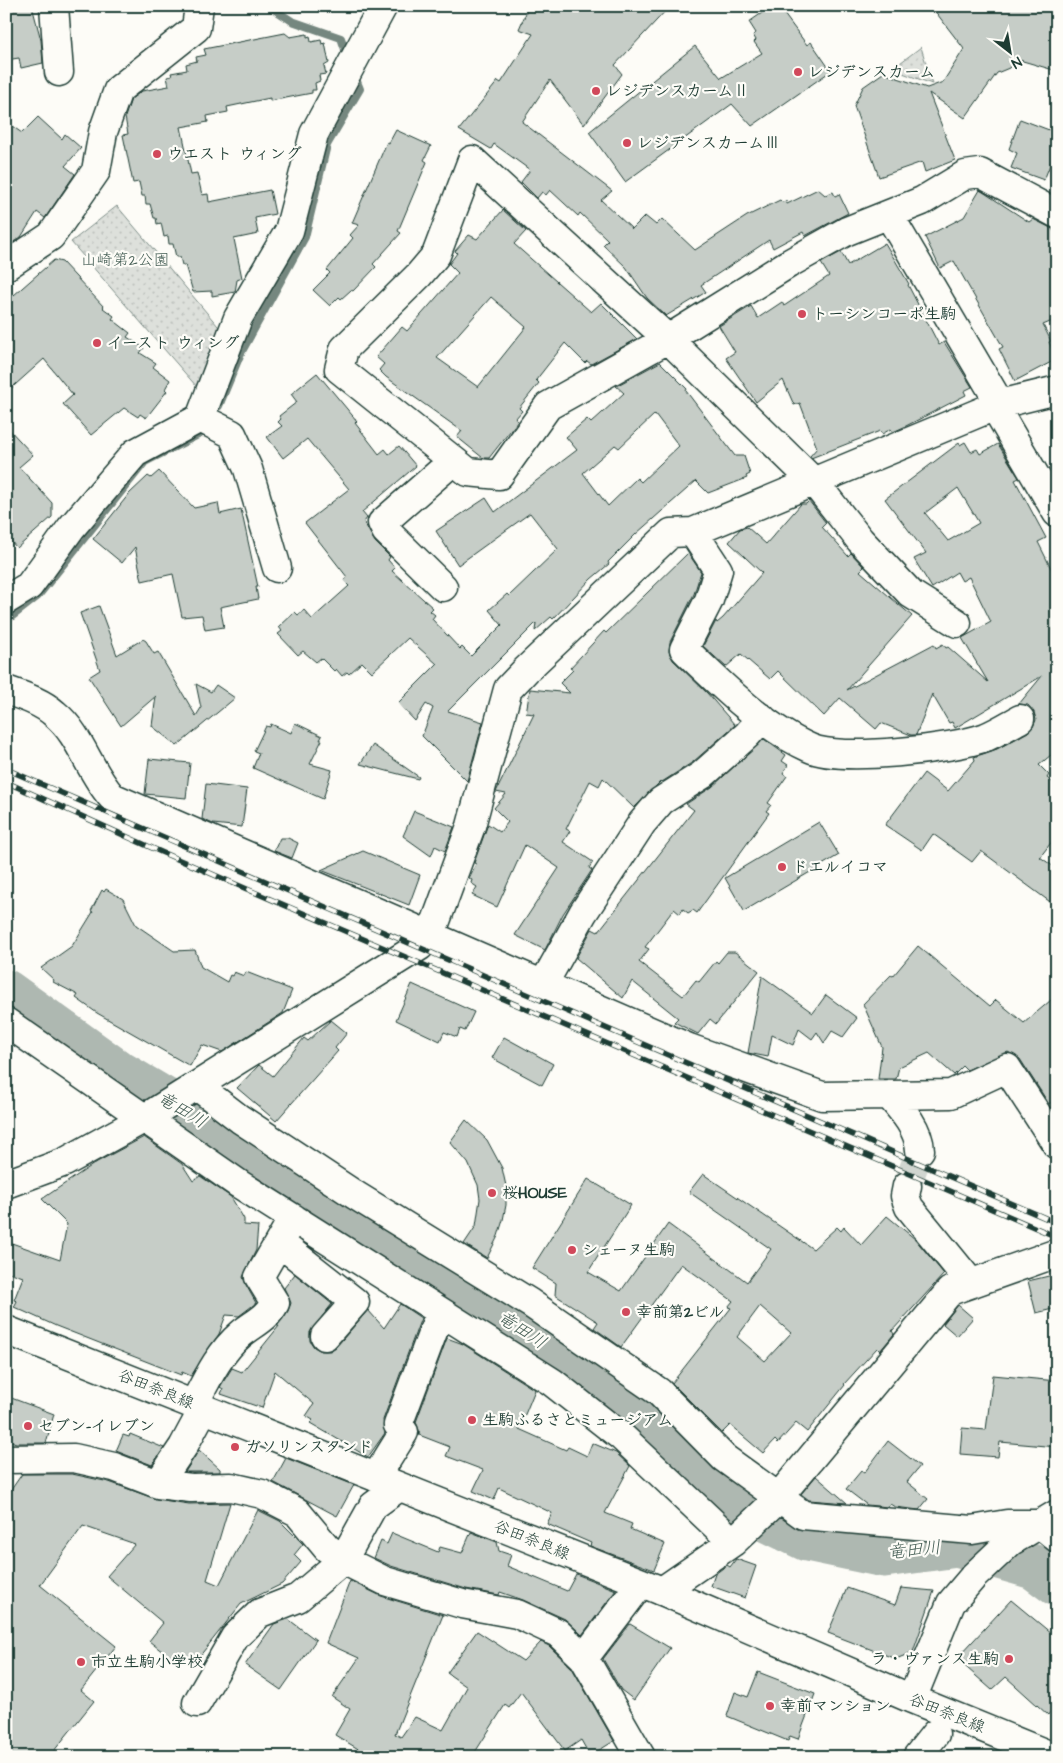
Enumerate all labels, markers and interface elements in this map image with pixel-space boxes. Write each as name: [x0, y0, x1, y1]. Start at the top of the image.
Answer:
north arrow: [986, 28, 1036, 78]
text: N: [1007, 51, 1025, 73]
place label: レジデンスカーム: [808, 61, 935, 83]
marker: レジデンスカーム: [792, 66, 804, 78]
place label: レジデンスカームⅡ: [606, 80, 749, 102]
marker: レジデンスカームⅡ: [590, 85, 602, 97]
place label: レジデンスカームⅢ: [637, 132, 780, 154]
marker: レジデンスカームⅢ: [621, 137, 633, 149]
place label: ウエスト ウィング: [167, 143, 302, 165]
marker: ウエスト ウィング: [151, 148, 163, 160]
park label: 山崎第2公園: [80, 249, 170, 271]
place label: トーシンコーポ生駒: [812, 303, 956, 325]
marker: トーシンコーポ生駒: [796, 308, 808, 320]
place label: イースト ウィング: [107, 332, 240, 354]
marker: イースト ウィング: [91, 337, 103, 349]
place label: ドエルイコマ: [792, 856, 888, 878]
marker: ドエルイコマ: [776, 861, 788, 873]
water label: 竜田川: [152, 1085, 212, 1135]
place label: 桜HOUSE: [502, 1182, 568, 1204]
marker: 桜HOUSE: [486, 1187, 498, 1199]
place label: シェーヌ生駒: [582, 1239, 675, 1261]
marker: シェーヌ生駒: [566, 1244, 578, 1256]
place label: 幸前第2ビル: [636, 1301, 725, 1323]
water label: 竜田川: [493, 1305, 551, 1355]
marker: 幸前第2ビル: [620, 1306, 632, 1318]
street label: 谷田奈良線: [115, 1364, 197, 1414]
place label: 生駒ふるさとミュージアム: [482, 1409, 673, 1431]
marker: 生駒ふるさとミュージアム: [466, 1414, 478, 1426]
place label: セブン-イレブン: [38, 1415, 155, 1437]
marker: セブン-イレブン: [22, 1420, 34, 1432]
place label: ガソリンスタンド: [245, 1436, 373, 1458]
marker: ガソリンスタンド: [229, 1441, 241, 1453]
street label: 谷田奈良線: [491, 1515, 573, 1565]
water label: 竜田川: [886, 1535, 942, 1565]
place label: ラ・ヴァンス生駒: [871, 1648, 999, 1670]
place label: 市立生駒小学校: [91, 1651, 203, 1673]
marker: ラ・ヴァンス生駒: [1003, 1653, 1015, 1665]
marker: 市立生駒小学校: [75, 1656, 87, 1668]
street label: 谷田奈良線: [906, 1688, 988, 1738]
place label: 幸前マンション: [780, 1695, 891, 1717]
marker: 幸前マンション: [764, 1700, 776, 1712]

